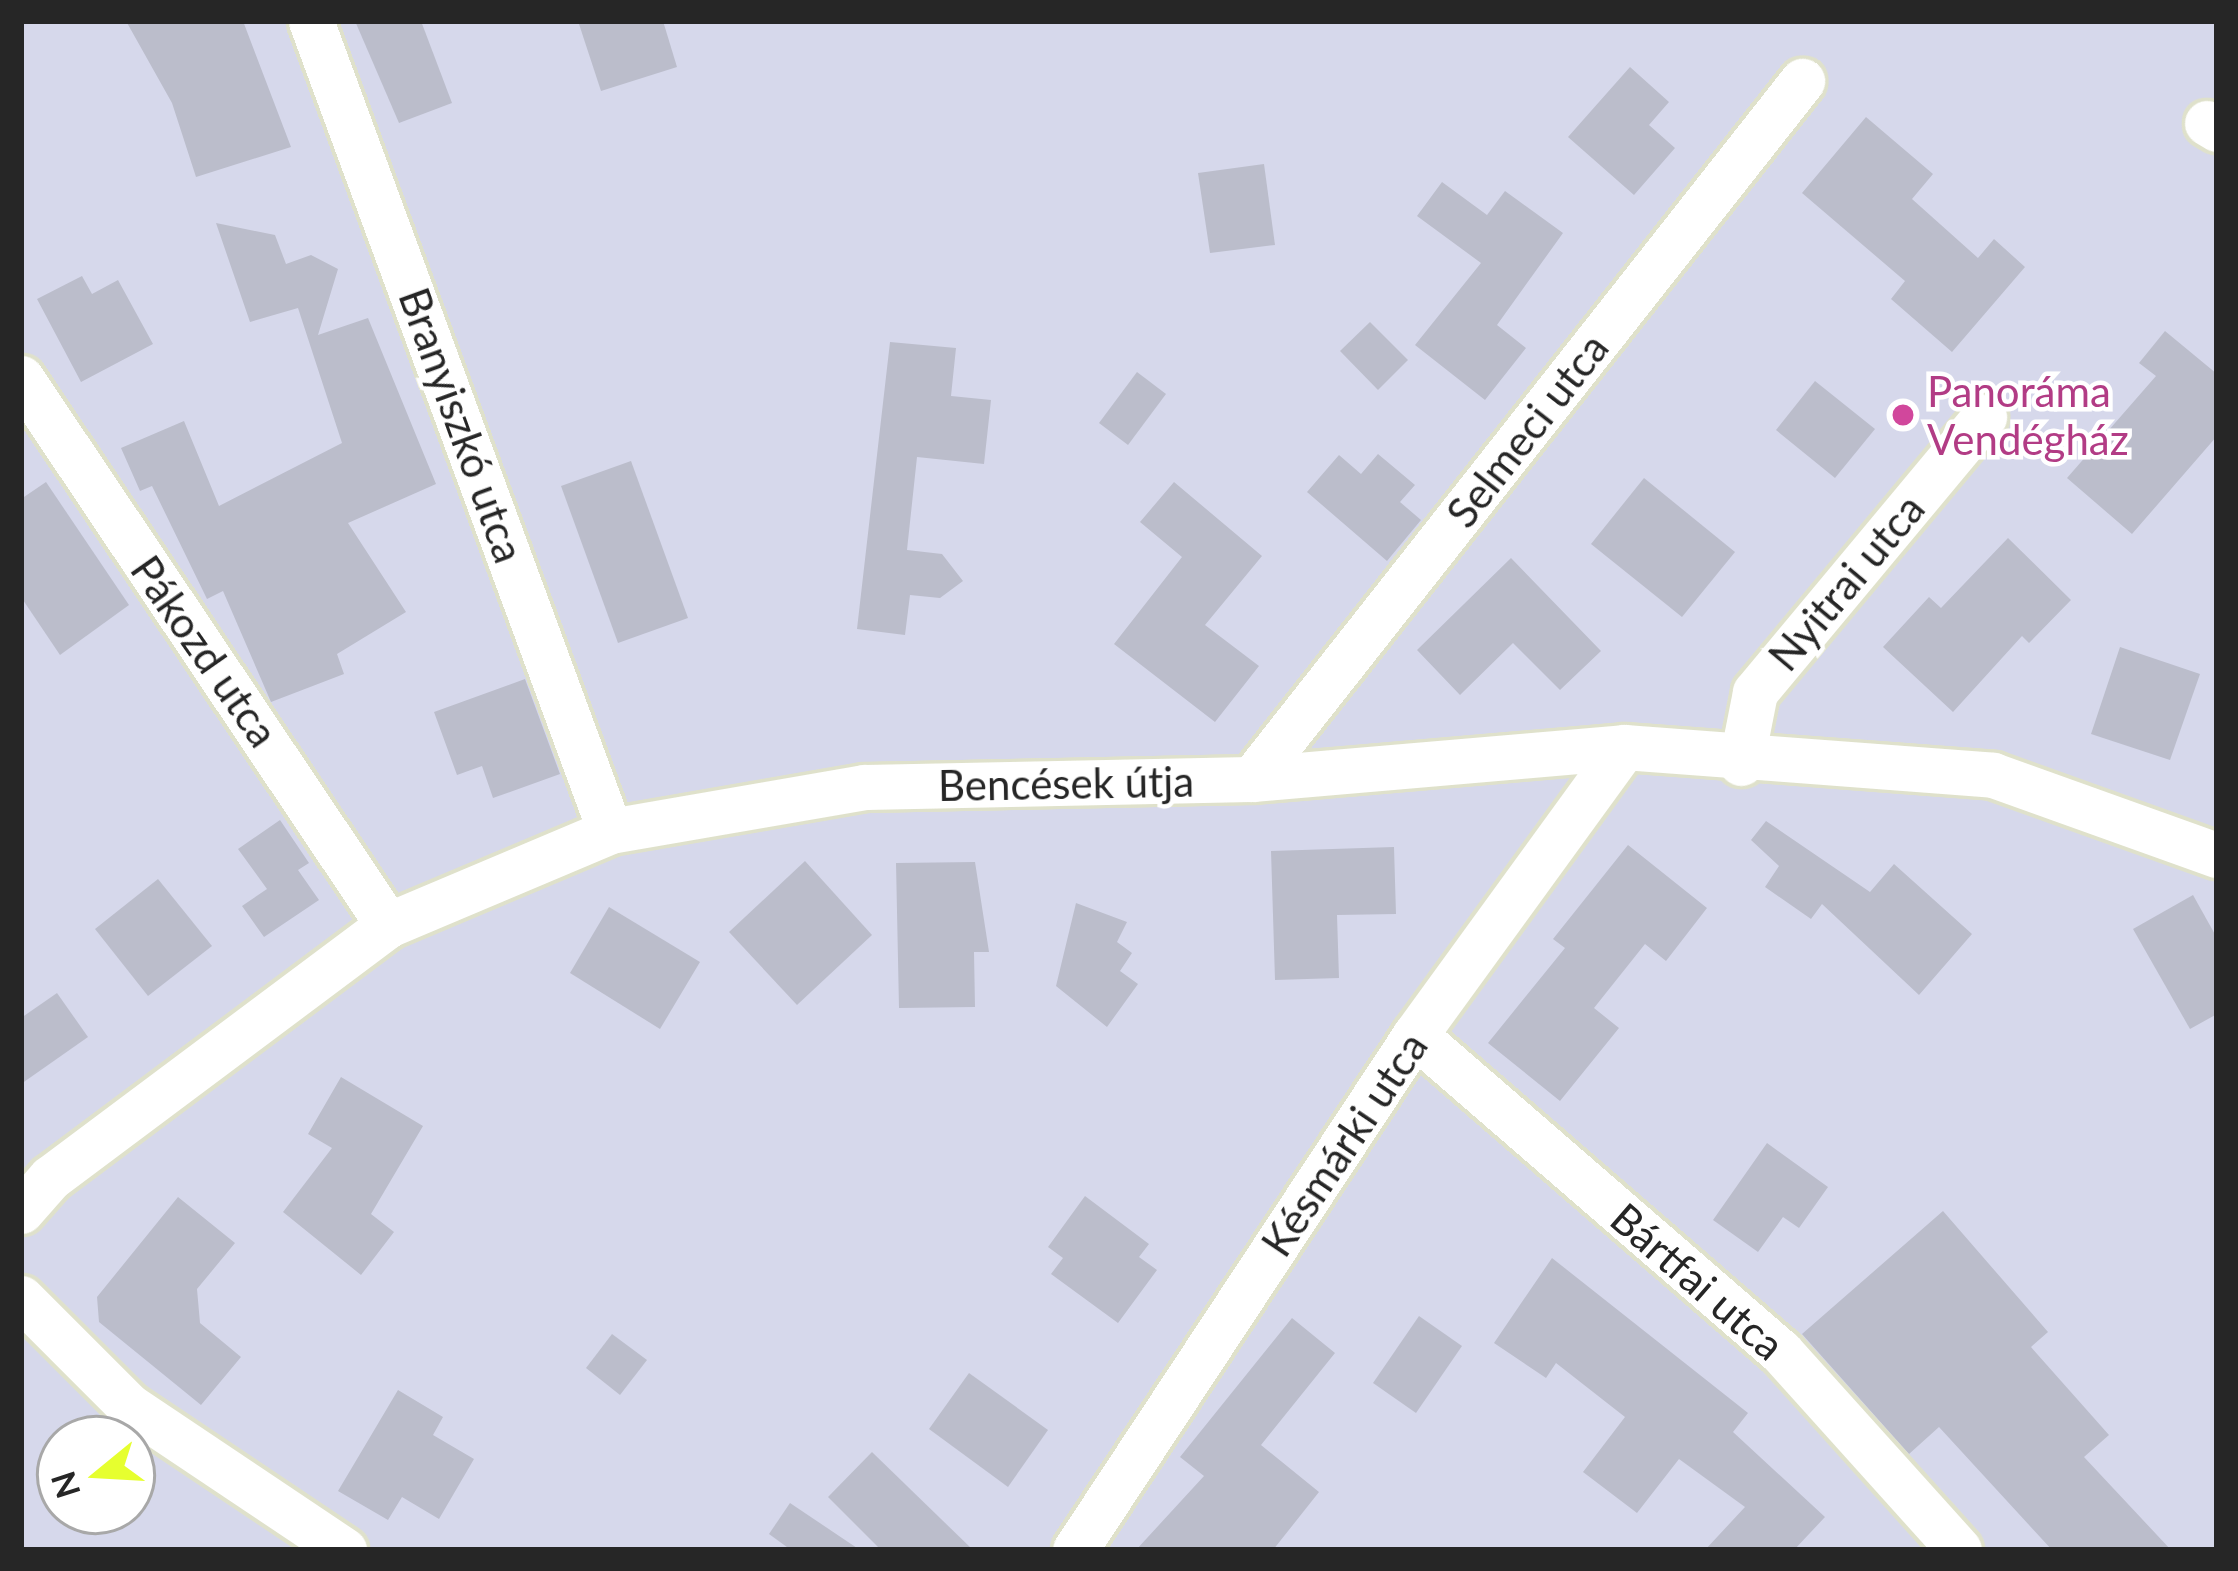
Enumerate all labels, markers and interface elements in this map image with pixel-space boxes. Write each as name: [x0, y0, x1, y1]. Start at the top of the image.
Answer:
street label: Branyiszkó utca: [389, 281, 535, 569]
street label: Selmeci utca: [1436, 323, 1618, 537]
place label: Panoráma Vendégház: [1927, 366, 2129, 464]
marker: Panoráma Vendégház: [1890, 402, 1916, 428]
street label: Nyitrai utca: [1758, 484, 1934, 680]
street label: Pákozd utca: [121, 546, 289, 756]
street label: Bencések útja: [937, 756, 1195, 810]
street label: Késmárki utca: [1251, 1023, 1437, 1265]
street label: Bártfai utca: [1601, 1192, 1795, 1370]
north arrow: [36, 1415, 156, 1535]
text: N: [42, 1467, 88, 1503]

